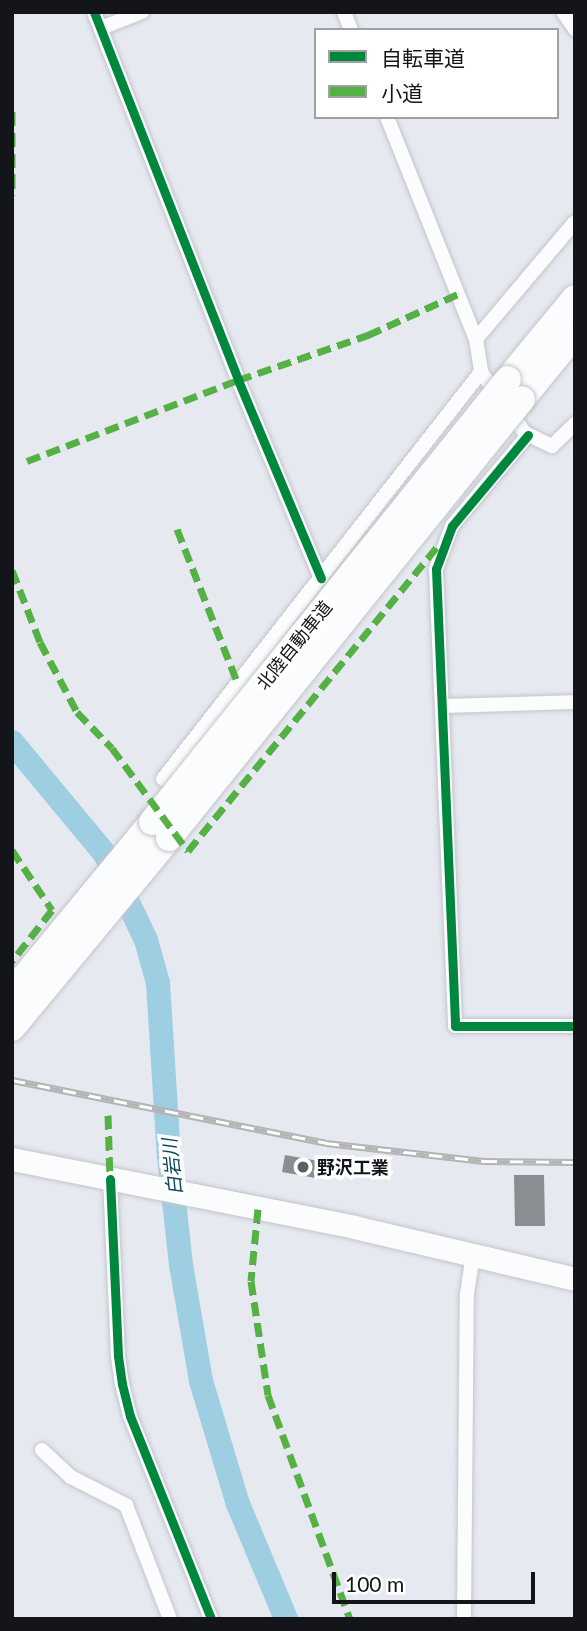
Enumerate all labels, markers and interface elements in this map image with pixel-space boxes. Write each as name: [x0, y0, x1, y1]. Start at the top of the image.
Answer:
legend: [314, 28, 559, 119]
text: 自転車道: [381, 45, 465, 70]
text: 小道: [381, 80, 423, 105]
street label: 北陸自動車道: [252, 596, 336, 694]
water label: 白岩川: [158, 1137, 186, 1197]
place label: 野沢工業: [317, 1156, 389, 1178]
marker: 野沢工業: [295, 1159, 311, 1175]
scale bar: [335, 1558, 538, 1602]
text: 100 m: [345, 1571, 404, 1596]

